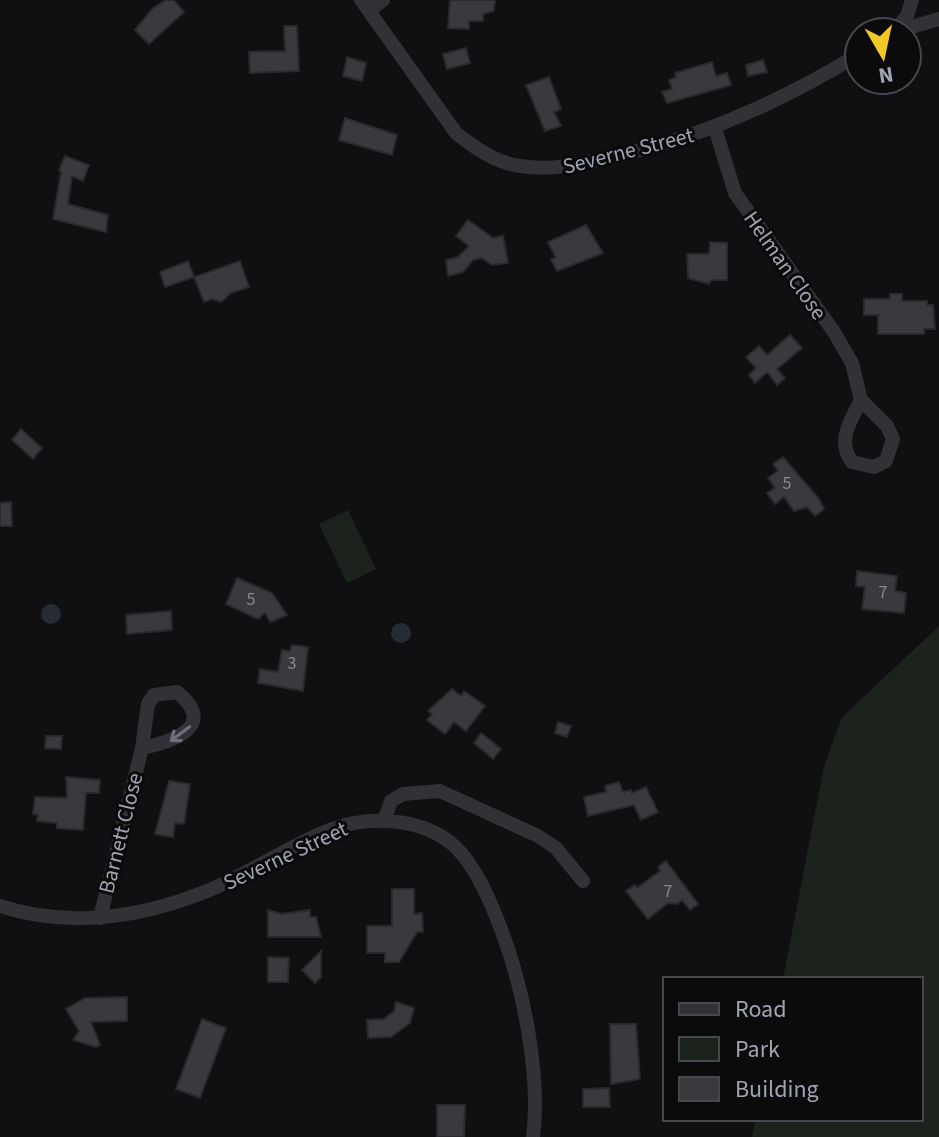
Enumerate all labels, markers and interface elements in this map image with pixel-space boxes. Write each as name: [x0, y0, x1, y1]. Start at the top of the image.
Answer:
north arrow: [843, 16, 923, 96]
text: N: [876, 58, 896, 92]
street label: Severne Street: [559, 119, 698, 183]
street label: Helman Close: [736, 204, 835, 327]
house number: 5: [783, 471, 792, 496]
house number: 7: [879, 580, 888, 605]
house number: 5: [247, 587, 256, 612]
house number: 3: [288, 651, 297, 676]
one-way arrow: [170, 725, 191, 742]
street label: Barnett Close: [91, 769, 151, 897]
street label: Severne Street: [218, 813, 353, 899]
house number: 7: [664, 879, 673, 904]
legend: [663, 977, 923, 1121]
text: Road: [735, 992, 787, 1027]
text: Park: [735, 1032, 780, 1067]
text: Building: [735, 1072, 819, 1107]

